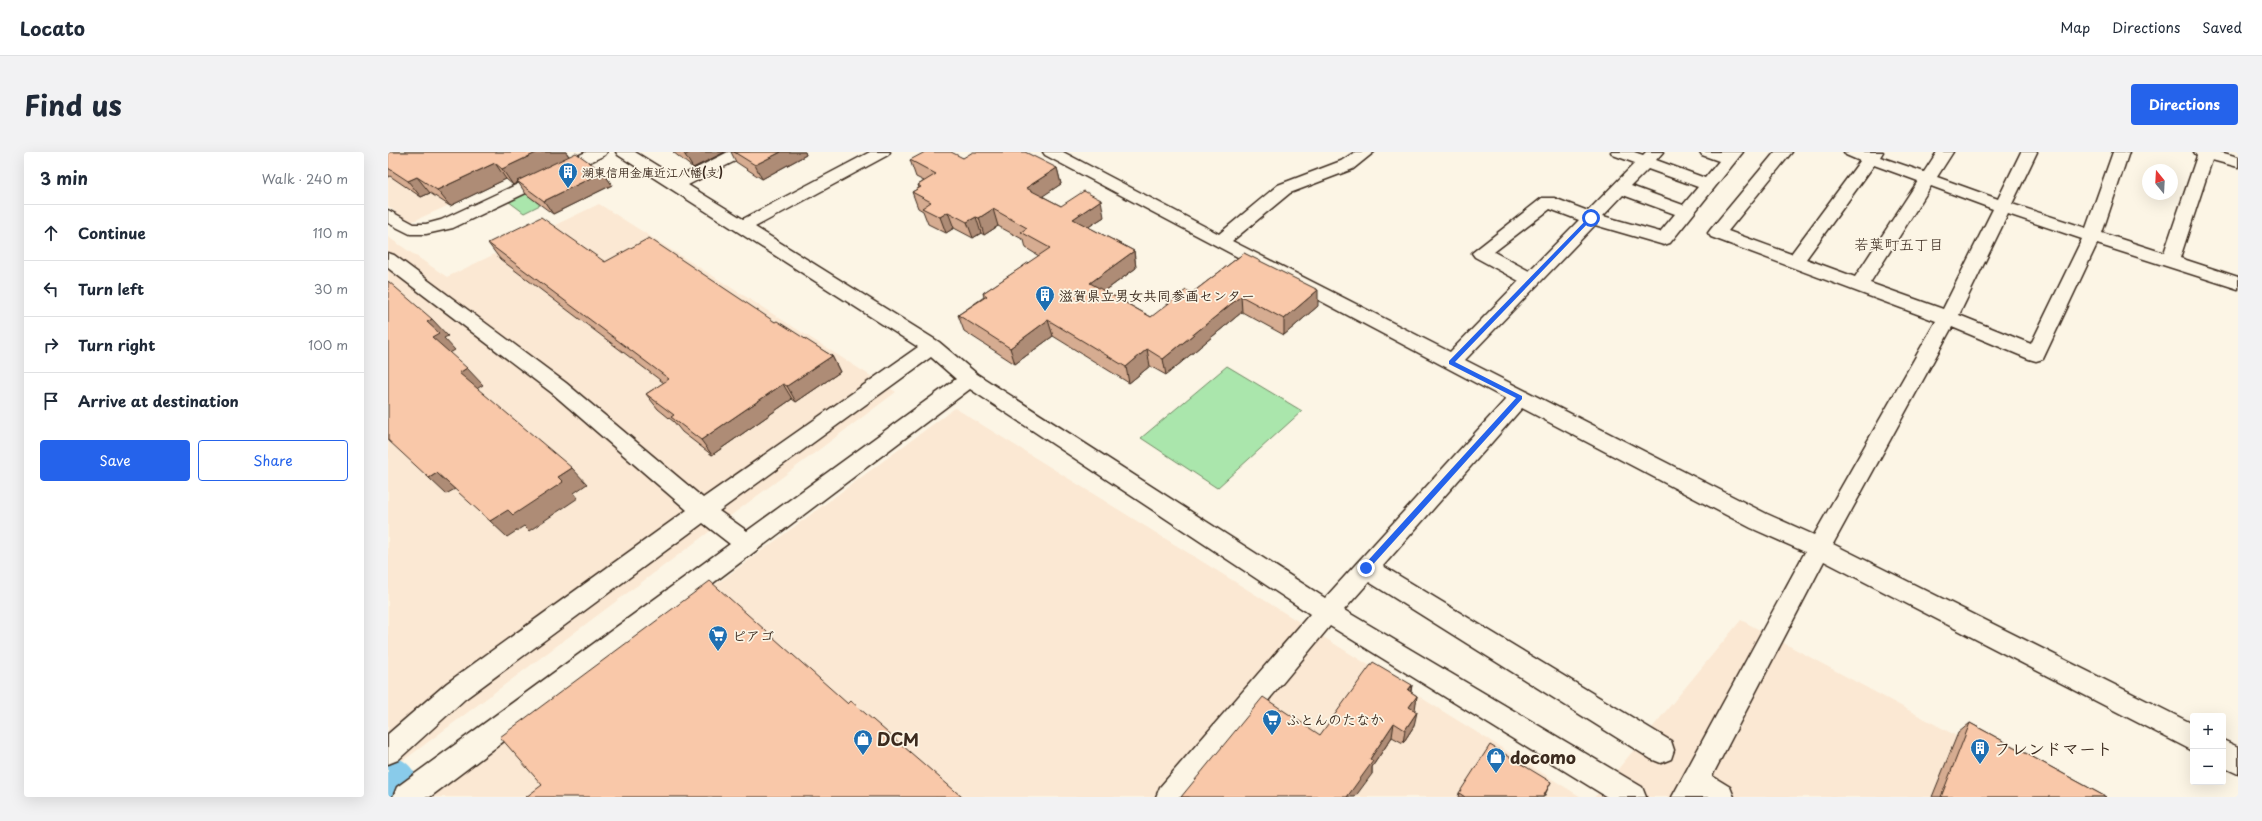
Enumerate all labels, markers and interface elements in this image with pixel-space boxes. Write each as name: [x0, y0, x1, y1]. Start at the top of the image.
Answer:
text: Locato: [20, 14, 85, 42]
text: Map: [2060, 17, 2090, 38]
text: Directions: [2112, 17, 2180, 38]
text: Saved: [2202, 17, 2242, 38]
text: Find us: [24, 83, 122, 126]
button: Directions: [2131, 84, 2238, 125]
building icon: 湖東信用金庫近江八幡(支): [557, 161, 579, 189]
place label: 湖東信用金庫近江八幡(支): [582, 163, 723, 181]
north arrow: [2142, 164, 2178, 200]
text: 3 min: [40, 165, 88, 191]
text: Walk · 240 m: [262, 169, 348, 188]
route start: [1582, 209, 1600, 227]
text: Continue: [78, 221, 146, 244]
icon: ahead: [40, 222, 62, 244]
text: 110 m: [313, 223, 348, 242]
district label: 若葉町五丁目: [1854, 232, 1944, 255]
text: Turn left: [78, 277, 144, 300]
icon: left: [40, 278, 62, 300]
text: 30 m: [314, 279, 348, 298]
building icon: 滋賀県立男女共同参画センター: [1034, 284, 1056, 312]
place label: 滋賀県立男女共同参画センター: [1059, 285, 1255, 306]
text: Turn right: [78, 333, 155, 356]
icon: right: [40, 334, 62, 356]
text: 100 m: [308, 335, 348, 354]
text: Arrive at destination: [78, 389, 239, 412]
icon: arrive: [40, 390, 62, 412]
button: Save: [40, 440, 190, 481]
button: Share: [198, 440, 348, 481]
route end: [1357, 559, 1375, 577]
supermarket icon: ピアゴ: [707, 624, 729, 652]
place label: ピアゴ: [732, 625, 774, 646]
supermarket icon: ふとんのたなか: [1261, 708, 1283, 736]
place label: ふとんのたなか: [1286, 709, 1384, 730]
map controls: [2190, 713, 2226, 785]
button: +: [2190, 713, 2226, 749]
place label: DCM: [877, 726, 919, 752]
shop icon: DCM: [852, 728, 874, 756]
place label: フレンドマート: [1994, 735, 2113, 761]
building icon: フレンドマート: [1969, 737, 1991, 765]
place label: docomo: [1510, 744, 1576, 770]
shop icon: docomo: [1485, 746, 1507, 774]
button: −: [2190, 749, 2226, 785]

